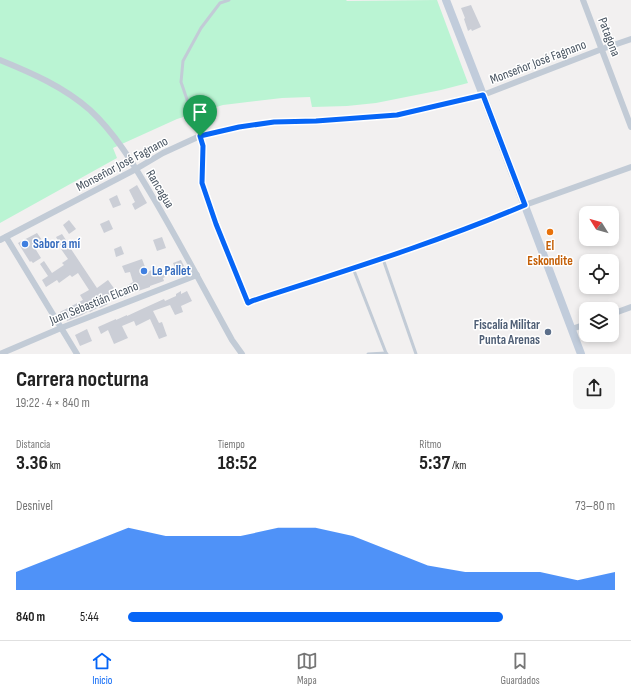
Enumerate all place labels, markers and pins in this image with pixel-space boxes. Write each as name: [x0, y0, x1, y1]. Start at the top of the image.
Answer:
pin: [183, 95, 217, 136]
marker: El Eskondite: [545, 227, 555, 237]
place label: Sabor a mí: [33, 236, 80, 252]
place label: El Eskondite: [527, 238, 573, 269]
marker: Sabor a mí: [20, 239, 30, 249]
place label: Le Pallet: [152, 263, 191, 279]
marker: Le Pallet: [139, 266, 149, 276]
place label: Fiscalía Militar Punta Arenas: [474, 317, 540, 348]
marker: Fiscalía Militar Punta Arenas: [543, 327, 553, 337]

